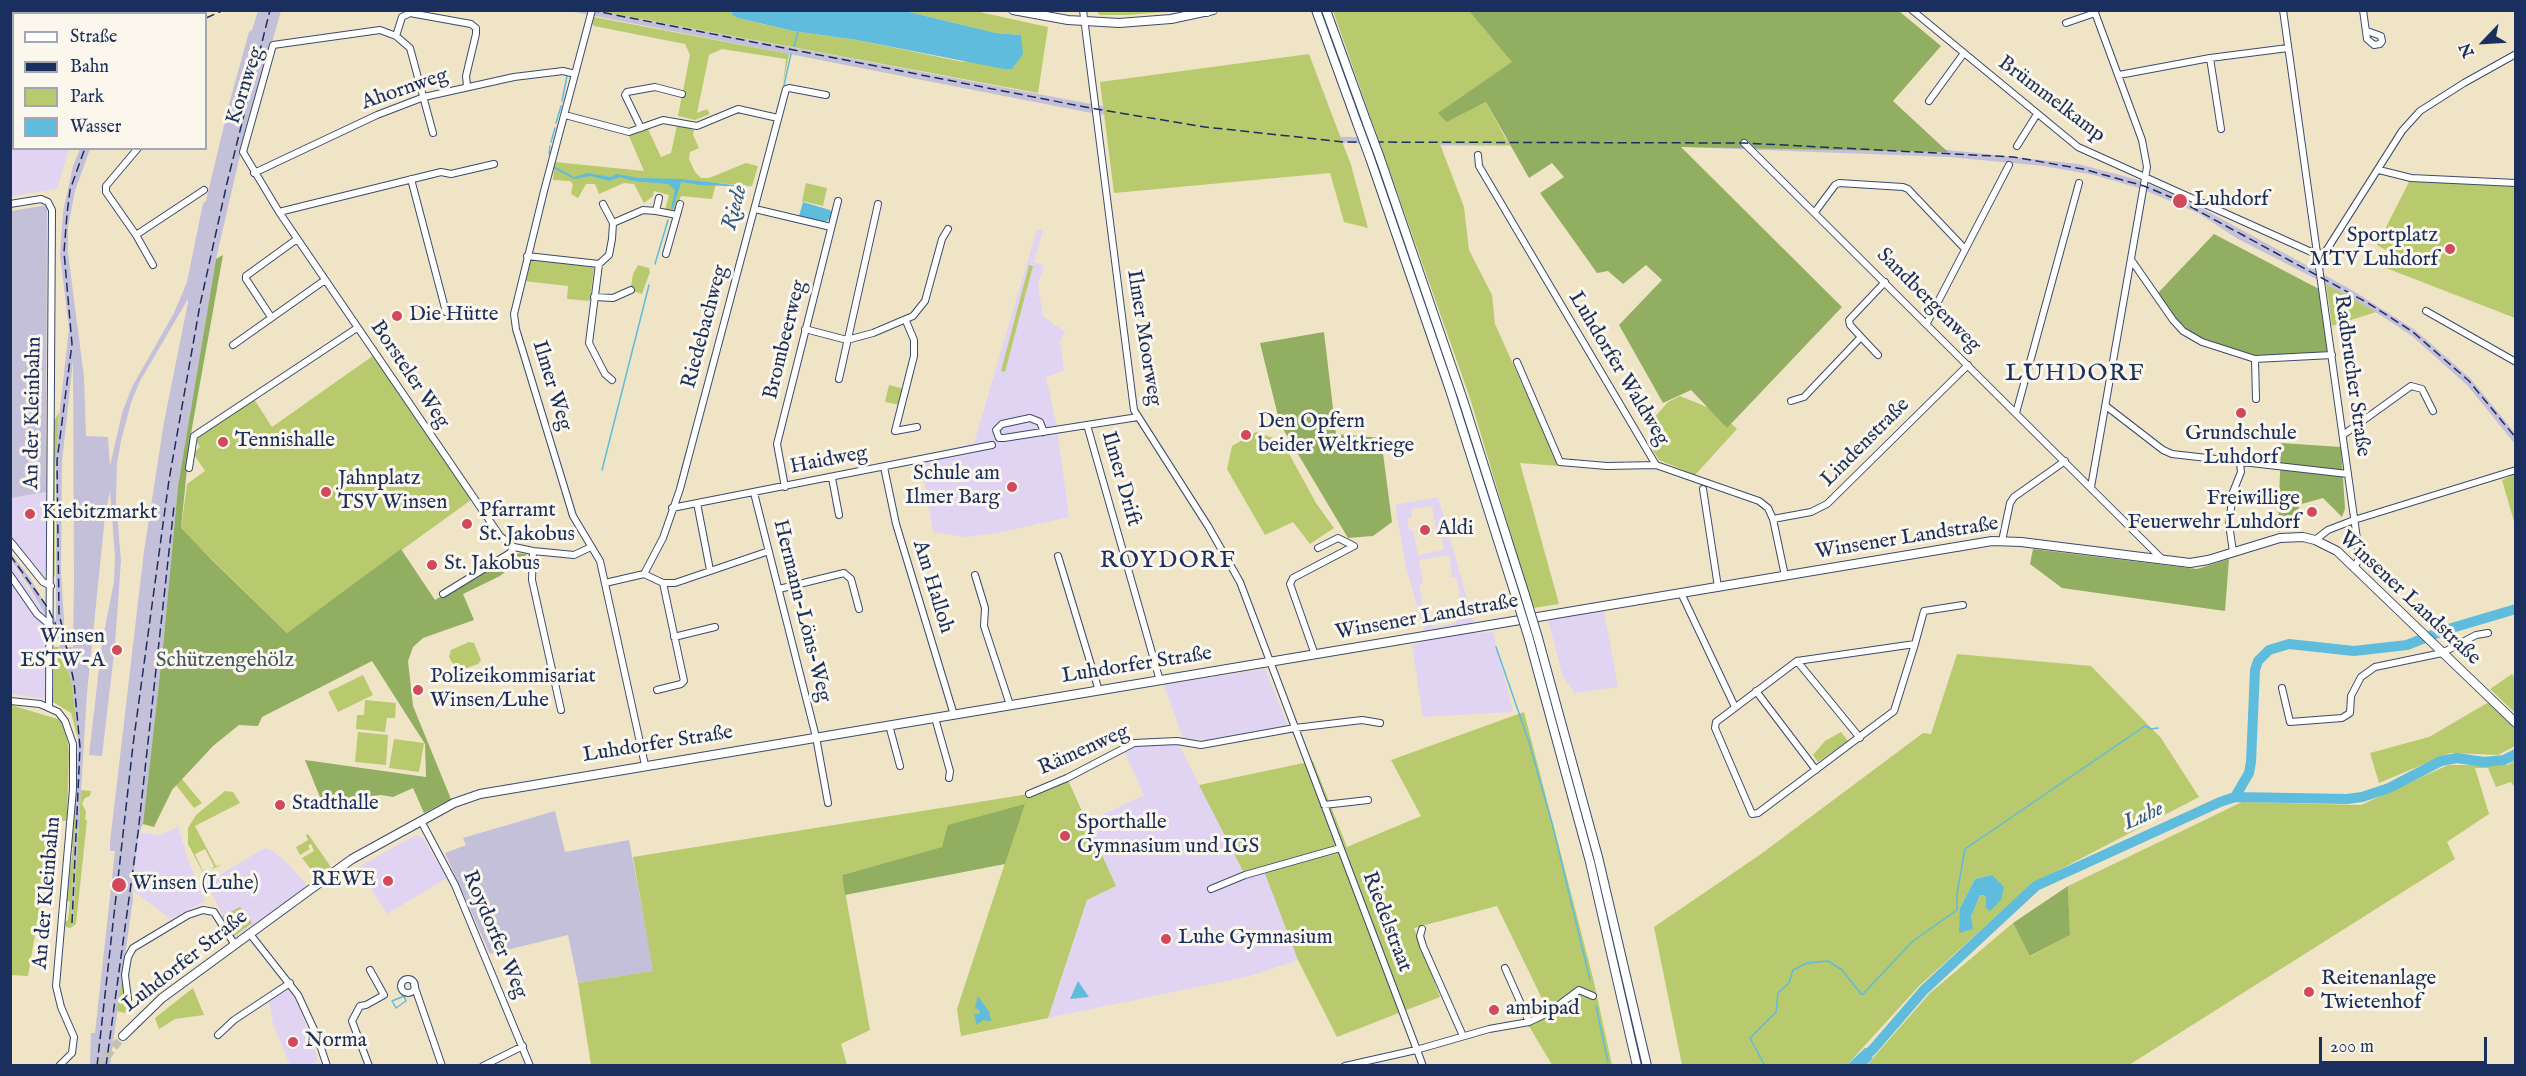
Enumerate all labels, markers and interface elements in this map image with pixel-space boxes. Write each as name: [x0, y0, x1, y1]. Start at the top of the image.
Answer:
legend: [12, 12, 207, 150]
north arrow: [2454, 12, 2514, 72]
text: Straße: [70, 26, 117, 49]
text: N: [2456, 39, 2480, 60]
street label: Kornweg: [222, 44, 270, 128]
street label: Brümmelkamp: [1992, 51, 2110, 149]
text: Bahn: [70, 56, 109, 79]
street label: Ahornweg: [358, 63, 452, 117]
text: Park: [70, 86, 104, 109]
text: Wasser: [70, 116, 121, 139]
water label: Riede: [717, 183, 755, 233]
place label: Luhdorf: [2194, 188, 2269, 214]
marker: Luhdorf: [2171, 192, 2189, 210]
place label: Sportplatz MTV Luhdorf: [2310, 224, 2438, 274]
marker: Sportplatz MTV Luhdorf: [2443, 242, 2457, 256]
street label: Sandbergenweg: [1870, 243, 1986, 359]
street label: Riedebachweg: [677, 263, 735, 391]
street label: Ilmer Moorweg: [1120, 268, 1166, 408]
street label: Brombeerweg: [759, 278, 813, 402]
street label: Luhdorfer Waldweg: [1562, 287, 1674, 451]
street label: Radbrucher Straße: [2327, 293, 2375, 459]
place label: Die Hütte: [409, 303, 498, 329]
marker: Die Hütte: [390, 309, 404, 323]
street label: Borsteler Weg: [364, 316, 454, 434]
street label: An der Kleinbahn: [20, 336, 48, 490]
street label: Ilmer Weg: [525, 338, 577, 434]
district label: LUHDORF: [2005, 361, 2145, 389]
street label: Lindenstraße: [1816, 393, 1916, 493]
marker: Grundschule Luhdorf: [2234, 406, 2248, 420]
place label: Den Opfern beider Weltkriege: [1258, 410, 1414, 460]
place label: Grundschule Luhdorf: [2185, 422, 2297, 472]
street label: Ilmer Drift: [1094, 428, 1146, 530]
marker: Den Opfern beider Weltkriege: [1239, 428, 1253, 442]
place label: Tennishalle: [235, 429, 335, 455]
marker: Tennishalle: [216, 435, 230, 449]
street label: Haidweg: [788, 441, 870, 481]
place label: Schule am Ilmer Barg: [905, 462, 1000, 512]
place label: Jahnplatz TSV Winsen: [338, 467, 447, 517]
marker: Schule am Ilmer Barg: [1005, 480, 1019, 494]
marker: Jahnplatz TSV Winsen: [319, 485, 333, 499]
place label: Freiwillige Feuerwehr Luhdorf: [2127, 487, 2300, 537]
place label: Pfarramt St. Jakobus: [479, 499, 575, 549]
place label: Kiebitzmarkt: [42, 501, 157, 527]
marker: Freiwillige Feuerwehr Luhdorf: [2305, 505, 2319, 519]
marker: Kiebitzmarkt: [23, 507, 37, 521]
street label: Winsener Landstraße: [1814, 512, 2000, 566]
marker: Pfarramt St. Jakobus: [460, 517, 474, 531]
street label: Hermann-Löns-Weg: [766, 517, 836, 705]
place label: Aldi: [1437, 517, 1474, 543]
marker: Aldi: [1418, 523, 1432, 537]
street label: Winsener Landstraße: [2333, 527, 2485, 671]
street label: Am Halloh: [906, 537, 958, 637]
district label: ROYDORF: [1100, 548, 1236, 576]
place label: St. Jakobus: [444, 552, 540, 578]
marker: St. Jakobus: [425, 558, 439, 572]
street label: Winsener Landstraße: [1334, 590, 1520, 646]
place label: Winsen ESTW-A: [20, 625, 105, 675]
street label: Luhdorfer Straße: [1060, 642, 1214, 690]
marker: Winsen ESTW-A: [110, 643, 124, 657]
park label: Schützengehölz: [156, 649, 294, 675]
place label: Polizeikommisariat Winsen/Luhe: [430, 665, 596, 715]
marker: Polizeikommisariat Winsen/Luhe: [411, 683, 425, 697]
street label: Rämenweg: [1035, 720, 1133, 782]
street label: Luhdorfer Straße: [581, 721, 735, 769]
place label: Stadthalle: [292, 792, 379, 818]
water label: Luhe: [2120, 797, 2168, 837]
marker: Stadthalle: [273, 798, 287, 812]
place label: Sporthalle Gymnasium und IGS: [1077, 811, 1259, 861]
street label: An der Kleinbahn: [29, 816, 67, 970]
marker: Sporthalle Gymnasium und IGS: [1058, 829, 1072, 843]
street label: Roydorfer Weg: [456, 867, 532, 1003]
place label: REWE: [311, 868, 376, 894]
street label: Riedelstraat: [1355, 868, 1417, 976]
place label: Winsen (Luhe): [132, 872, 259, 898]
marker: REWE: [381, 874, 395, 888]
marker: Winsen (Luhe): [110, 876, 128, 894]
street label: Luhdorfer Straße: [118, 905, 254, 1019]
place label: Luhe Gymnasium: [1178, 926, 1333, 952]
marker: Luhe Gymnasium: [1159, 932, 1173, 946]
place label: Reitenanlage Twietenhof: [2321, 967, 2436, 1017]
marker: Reitenanlage Twietenhof: [2302, 985, 2316, 999]
place label: ambipad: [1506, 997, 1580, 1023]
marker: ambipad: [1487, 1003, 1501, 1017]
scale bar: [2322, 1025, 2490, 1063]
place label: Norma: [305, 1029, 367, 1055]
marker: Norma: [286, 1035, 300, 1049]
text: 200 m: [2330, 1036, 2374, 1059]

